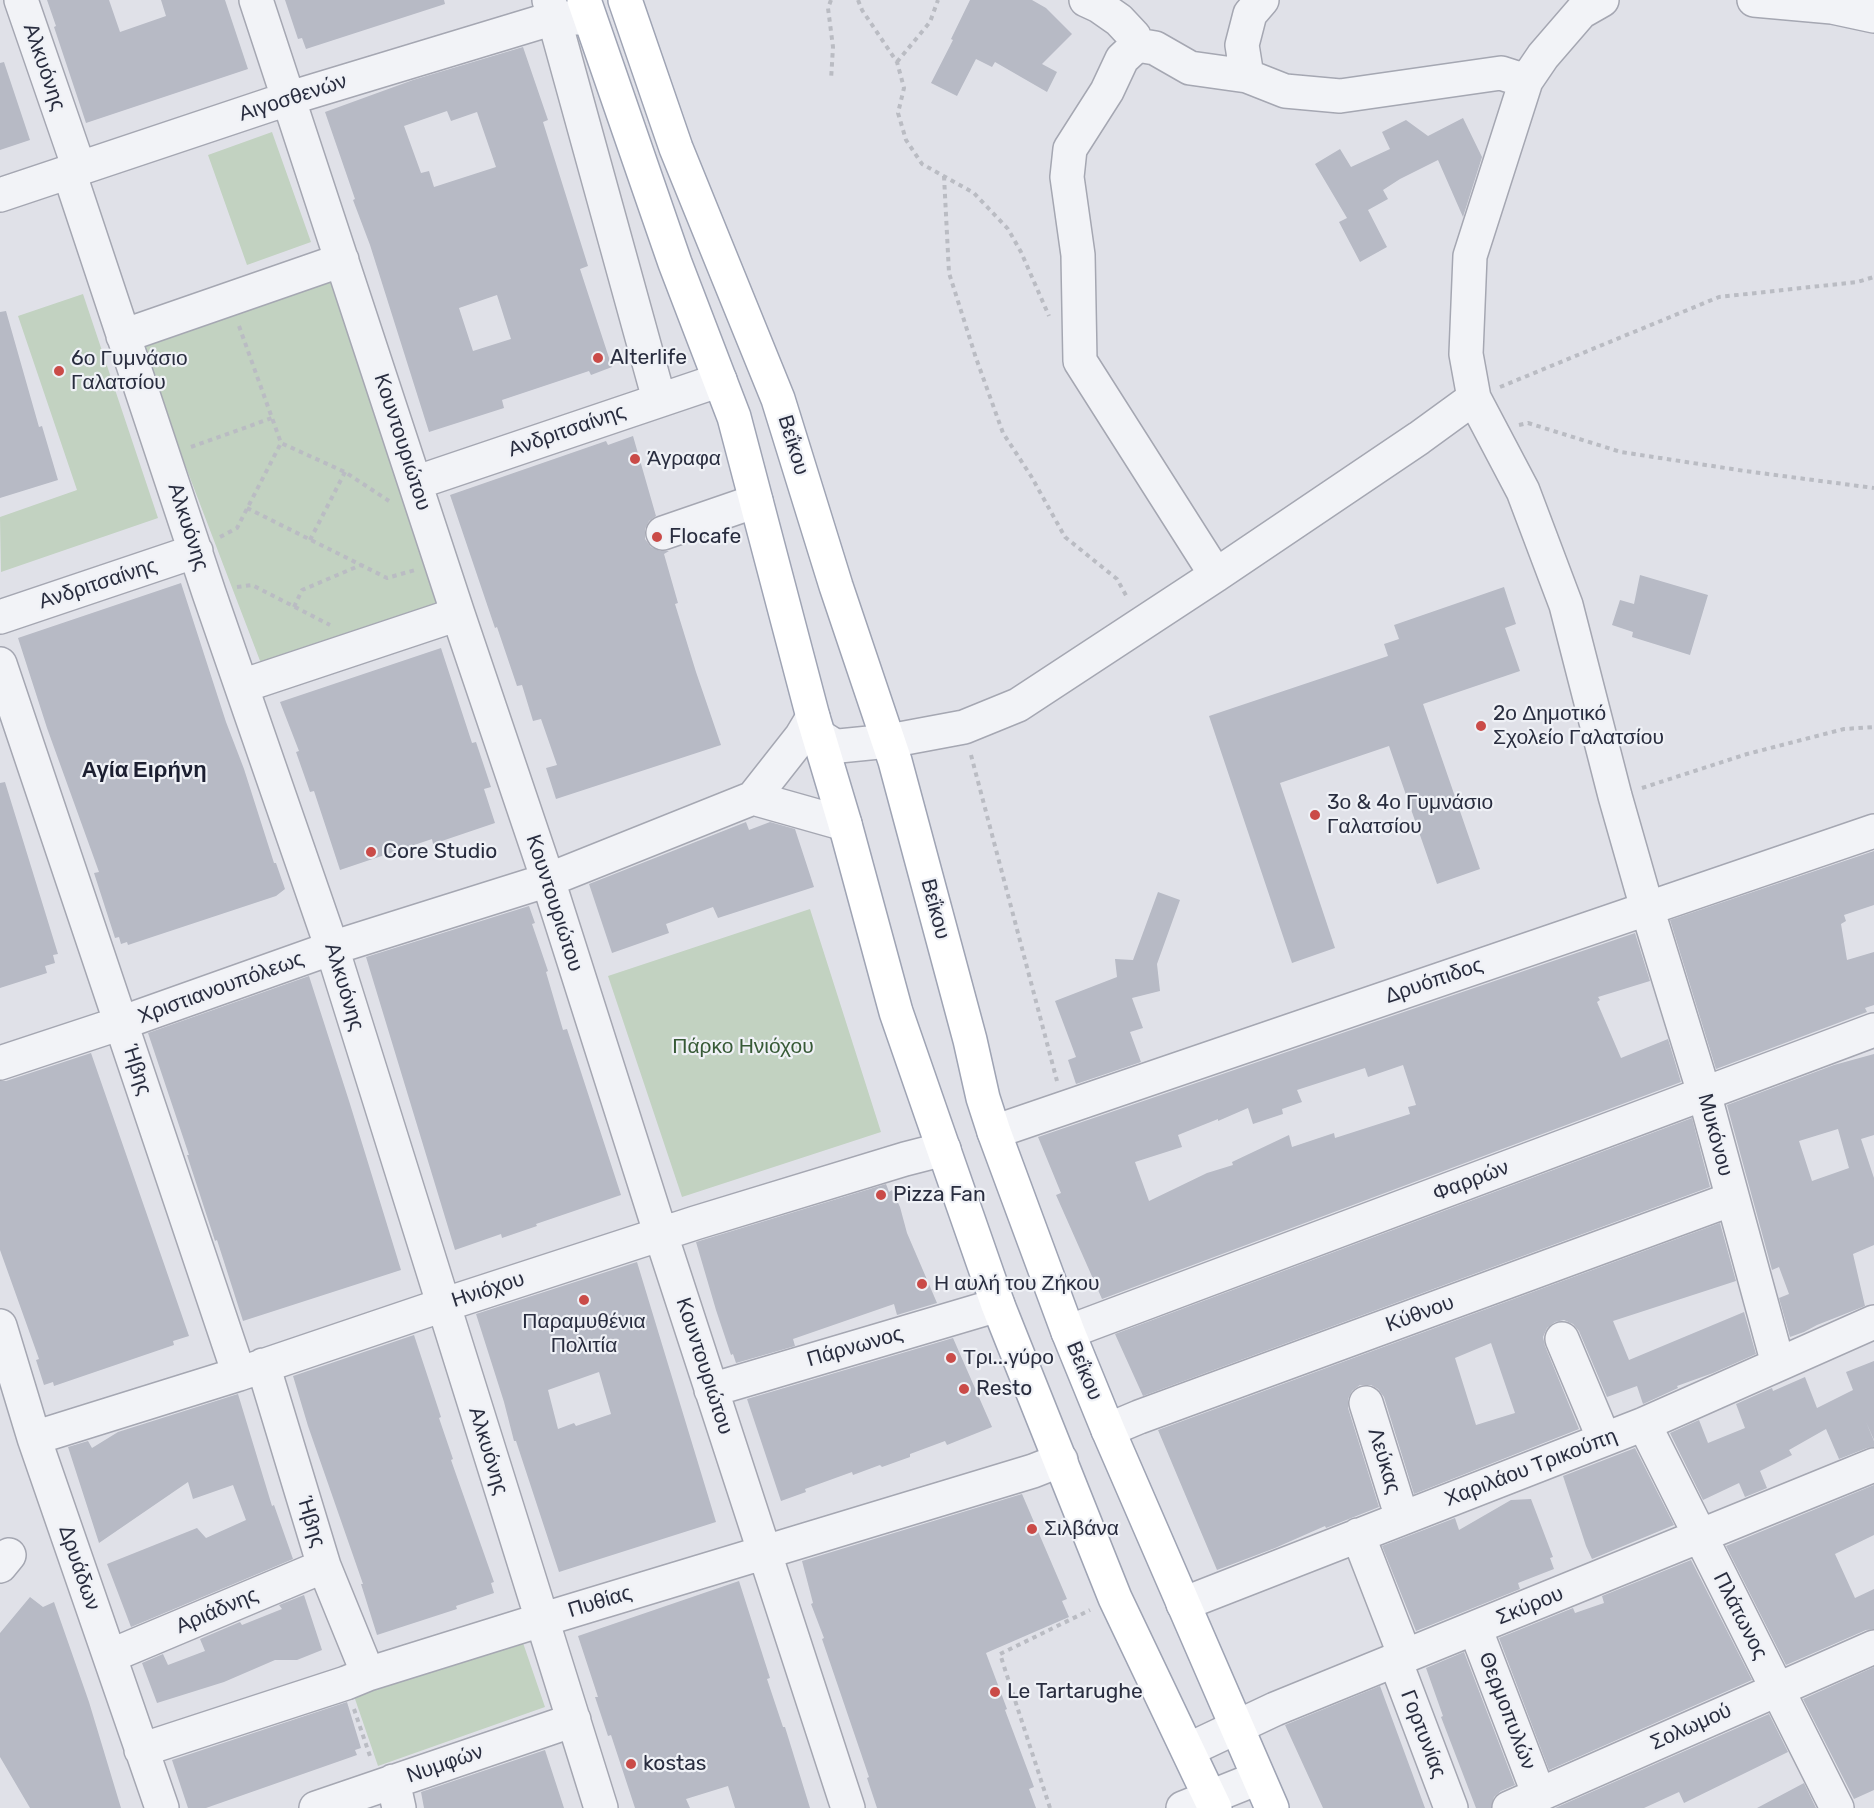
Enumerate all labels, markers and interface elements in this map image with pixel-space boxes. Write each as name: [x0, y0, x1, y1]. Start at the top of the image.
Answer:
street label: Αλκυόνης: [17, 20, 71, 114]
street label: Αιγοσθενών: [236, 69, 350, 127]
place label: Alterlife: [610, 345, 687, 371]
place label: 6ο Γυμνάσιο Γαλατσίου: [71, 346, 188, 396]
marker: Alterlife: [591, 351, 605, 365]
marker: 6ο Γυμνάσιο Γαλατσίου: [52, 364, 66, 378]
street label: Κουντουριώτου: [368, 370, 436, 514]
street label: Ανδριτσαίνης: [505, 399, 629, 463]
street label: Βεΐκου: [772, 412, 814, 478]
place label: Άγραφα: [647, 446, 721, 472]
marker: Άγραφα: [628, 452, 642, 466]
street label: Αλκυόνης: [162, 480, 214, 574]
place label: Flocafe: [669, 524, 741, 550]
marker: Flocafe: [650, 530, 664, 544]
street label: Ανδριτσαίνης: [36, 553, 160, 615]
place label: 2ο Δημοτικό Σχολείο Γαλατσίου: [1493, 701, 1664, 751]
marker: 2ο Δημοτικό Σχολείο Γαλατσίου: [1474, 719, 1488, 733]
district label: Αγία Ειρήνη: [81, 758, 207, 784]
place label: 3ο & 4ο Γυμνάσιο Γαλατσίου: [1327, 790, 1493, 840]
marker: 3ο & 4ο Γυμνάσιο Γαλατσίου: [1308, 808, 1322, 822]
street label: Κουντουριώτου: [520, 831, 588, 975]
place label: Core Studio: [383, 839, 497, 865]
marker: Core Studio: [364, 845, 378, 859]
street label: Βεΐκου: [915, 876, 955, 942]
street label: Αλκυόνης: [319, 940, 369, 1034]
street label: Χριστιανουπόλεως: [135, 946, 307, 1030]
street label: Δρυόπιδος: [1382, 953, 1486, 1009]
park label: Πάρκο Ηνιόχου: [672, 1034, 814, 1060]
street label: Ήβης: [117, 1042, 157, 1098]
street label: Μυκόνου: [1692, 1091, 1738, 1179]
street label: Φαρρών: [1429, 1155, 1513, 1207]
place label: Pizza Fan: [893, 1182, 986, 1208]
marker: Pizza Fan: [874, 1188, 888, 1202]
street label: Ηνιόχου: [448, 1266, 528, 1314]
place label: Η αυλή του Ζήκου: [934, 1271, 1099, 1297]
marker: Η αυλή του Ζήκου: [915, 1277, 929, 1291]
street label: Κύθνου: [1382, 1290, 1458, 1338]
marker: Παραμυθένια Πολιτία: [577, 1293, 591, 1307]
street label: Κουντουριώτου: [670, 1294, 738, 1438]
place label: Παραμυθένια Πολιτία: [522, 1309, 646, 1359]
street label: Πάρνωνος: [804, 1321, 906, 1373]
street label: Βεΐκου: [1060, 1338, 1108, 1404]
place label: Τρι...γύρο: [963, 1345, 1054, 1371]
marker: Τρι...γύρο: [944, 1351, 958, 1365]
place label: Resto: [976, 1376, 1032, 1402]
marker: Resto: [957, 1382, 971, 1396]
street label: Αλκυόνης: [463, 1404, 513, 1498]
street label: Χαριλάου Τρικούπη: [1441, 1424, 1621, 1512]
street label: Λεύκας: [1362, 1425, 1406, 1497]
street label: Ήβης: [291, 1494, 331, 1550]
place label: Σιλβάνα: [1044, 1516, 1119, 1542]
street label: Δρυάδων: [53, 1522, 105, 1614]
marker: Σιλβάνα: [1025, 1522, 1039, 1536]
street label: Πλάτωνος: [1707, 1568, 1773, 1664]
street label: Πυθίας: [565, 1580, 635, 1624]
street label: Σκύρου: [1493, 1581, 1567, 1631]
street label: Αριάδνης: [172, 1582, 262, 1640]
street label: Θερμοπυλών: [1473, 1649, 1541, 1773]
place label: Le Tartarughe: [1007, 1679, 1143, 1705]
marker: Le Tartarughe: [988, 1685, 1002, 1699]
street label: Γορτυνίας: [1395, 1686, 1451, 1782]
street label: Σολωμού: [1647, 1698, 1735, 1756]
street label: Νυμφών: [403, 1739, 487, 1789]
place label: kostas: [643, 1751, 707, 1777]
marker: kostas: [624, 1757, 638, 1771]

